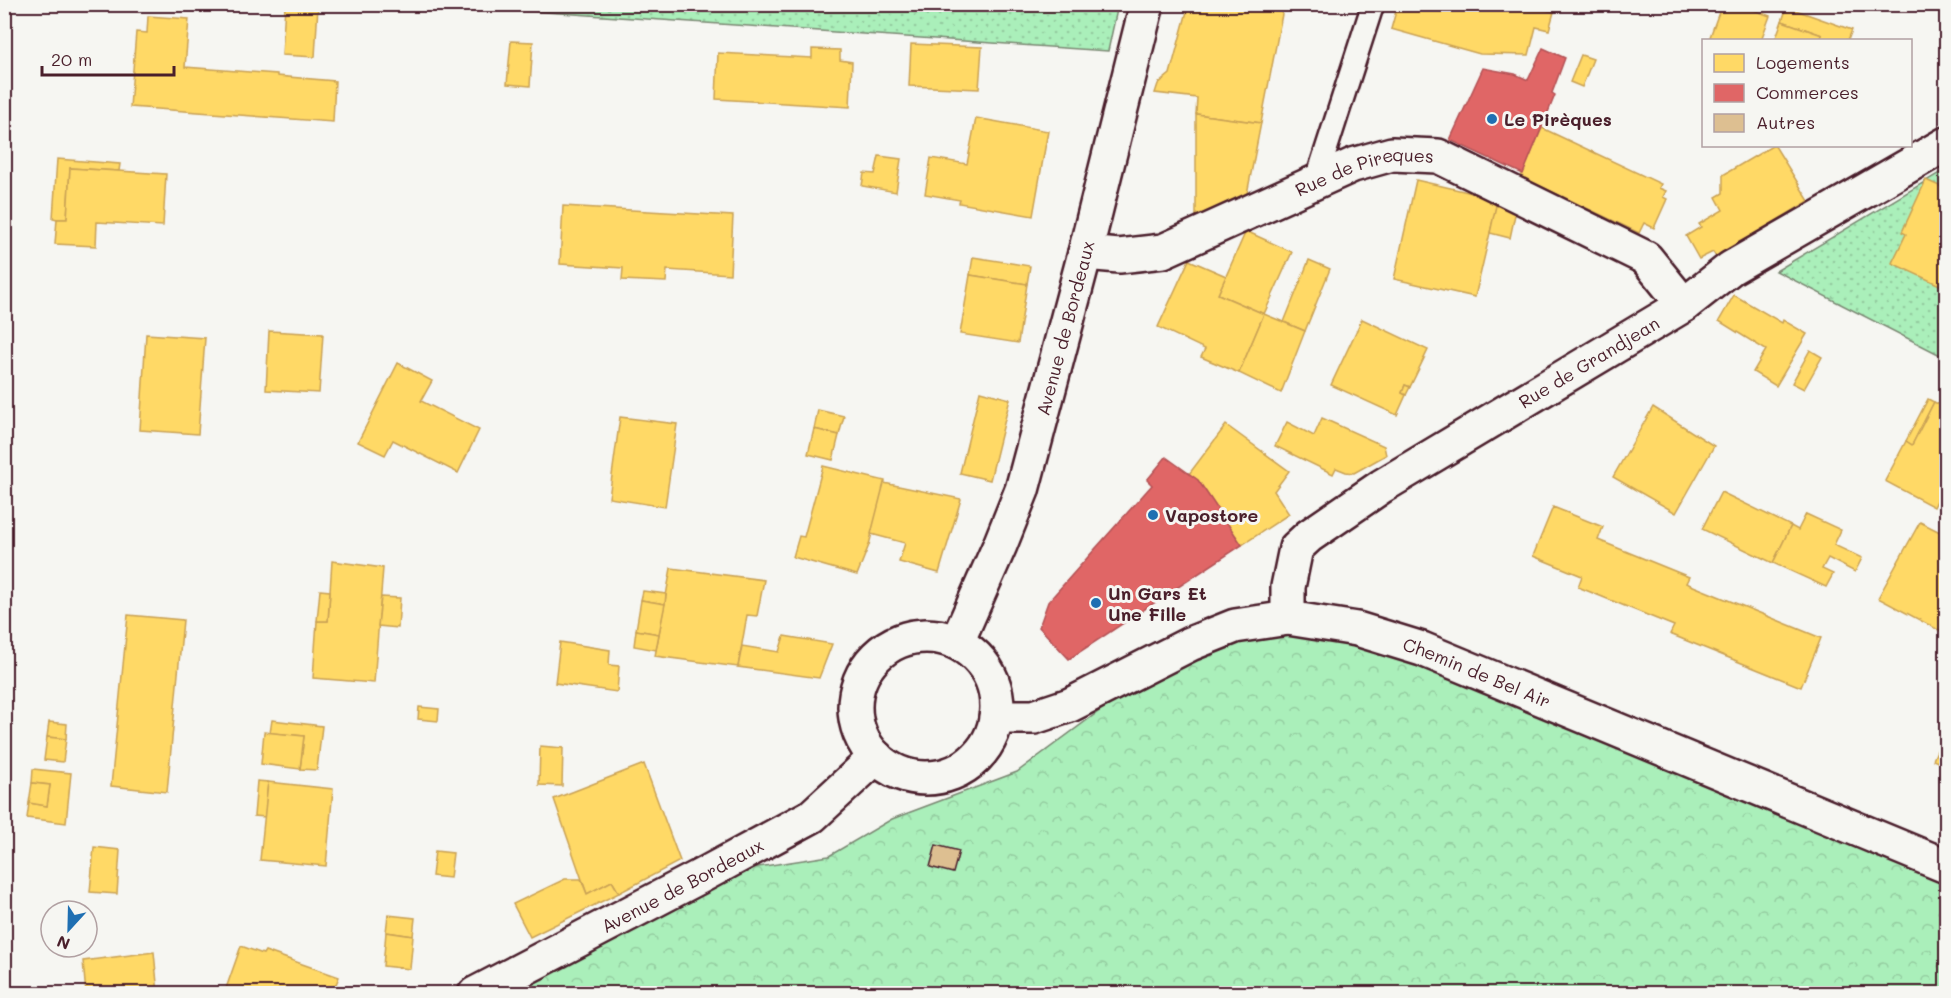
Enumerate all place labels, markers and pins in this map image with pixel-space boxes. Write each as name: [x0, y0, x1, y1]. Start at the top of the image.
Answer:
place label: Le Pirèques: [1504, 107, 1612, 131]
marker: Le Pirèques: [1485, 112, 1499, 126]
place label: Vapostore: [1165, 503, 1259, 527]
marker: Vapostore: [1146, 508, 1160, 522]
place label: Un Gars Et Une Fille: [1108, 581, 1207, 626]
marker: Un Gars Et Une Fille: [1089, 596, 1103, 610]

